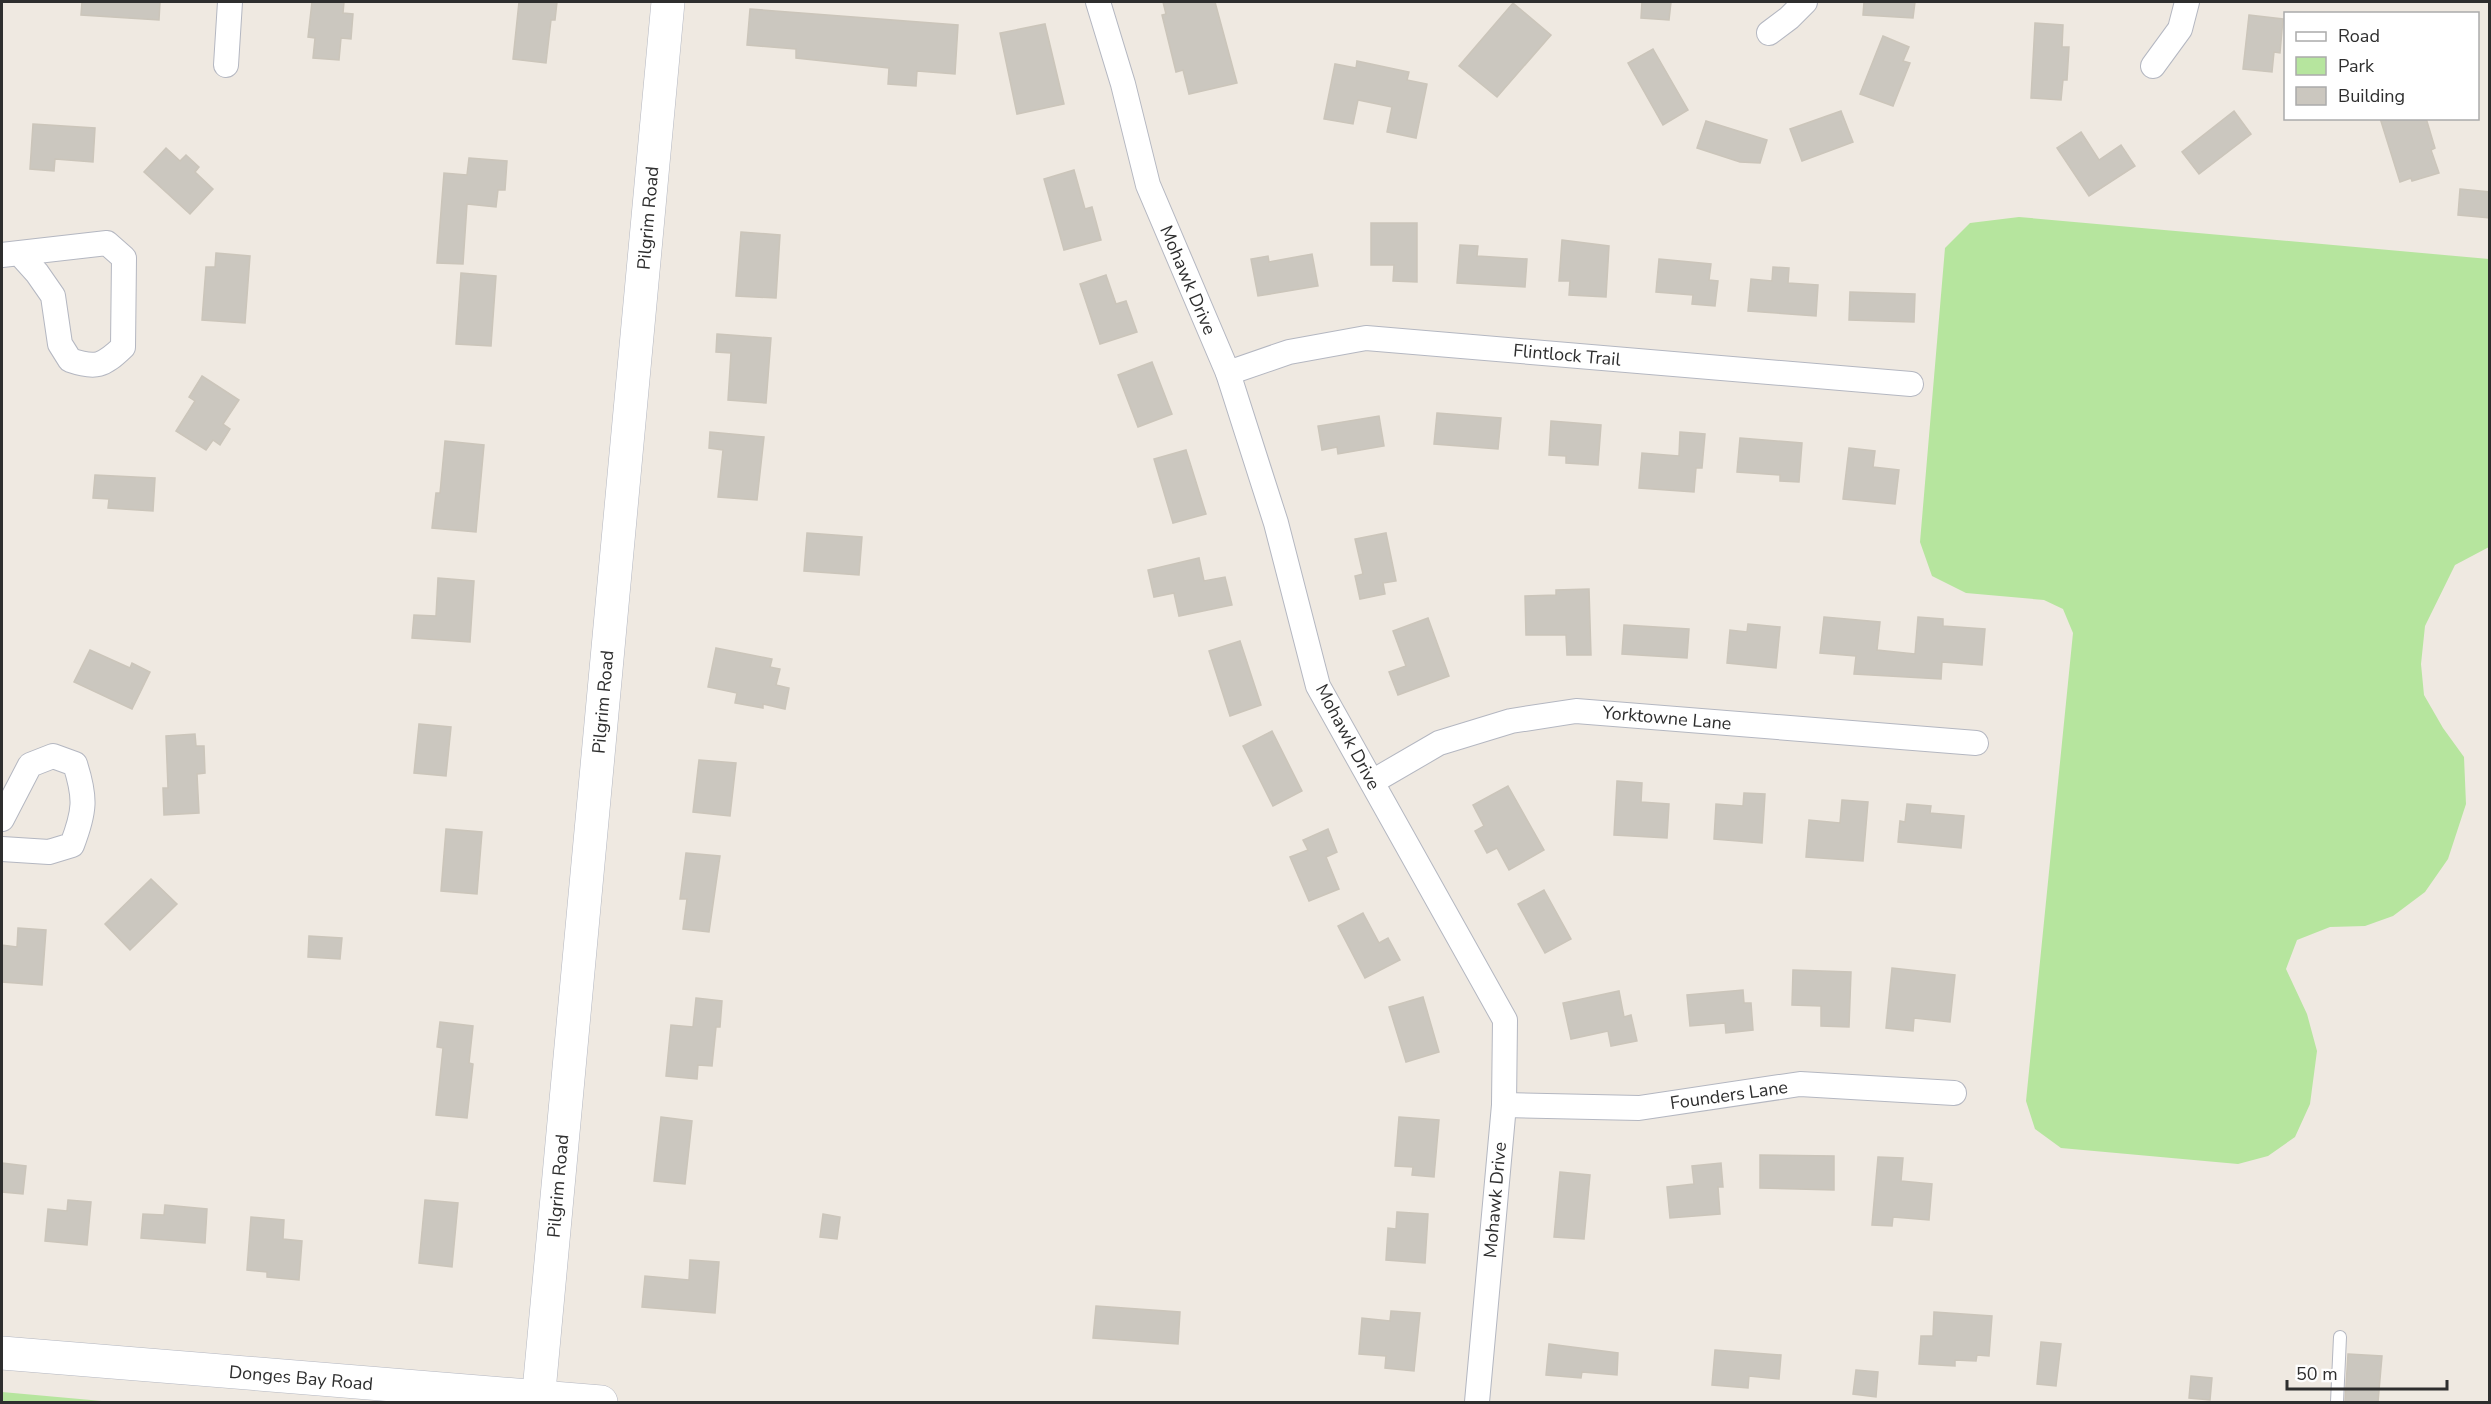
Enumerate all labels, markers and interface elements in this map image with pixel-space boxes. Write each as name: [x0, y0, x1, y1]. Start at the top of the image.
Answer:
legend: [2284, 12, 2479, 120]
text: Road: [2338, 24, 2380, 48]
text: Park: [2338, 54, 2375, 78]
text: Building: [2338, 84, 2405, 108]
street label: Pilgrim Road: [632, 165, 664, 271]
street label: Mohawk Drive: [1154, 222, 1222, 338]
street label: Flintlock Trail: [1512, 338, 1622, 372]
street label: Pilgrim Road: [587, 649, 619, 755]
street label: Mohawk Drive: [1310, 680, 1386, 794]
street label: Yorktowne Lane: [1601, 700, 1732, 736]
street label: Founders Lane: [1669, 1075, 1789, 1115]
street label: Pilgrim Road: [542, 1133, 574, 1239]
street label: Mohawk Drive: [1478, 1141, 1512, 1259]
scale bar: [2287, 1353, 2448, 1391]
street label: Donges Bay Road: [228, 1360, 374, 1396]
text: 50 m: [2296, 1362, 2338, 1386]

